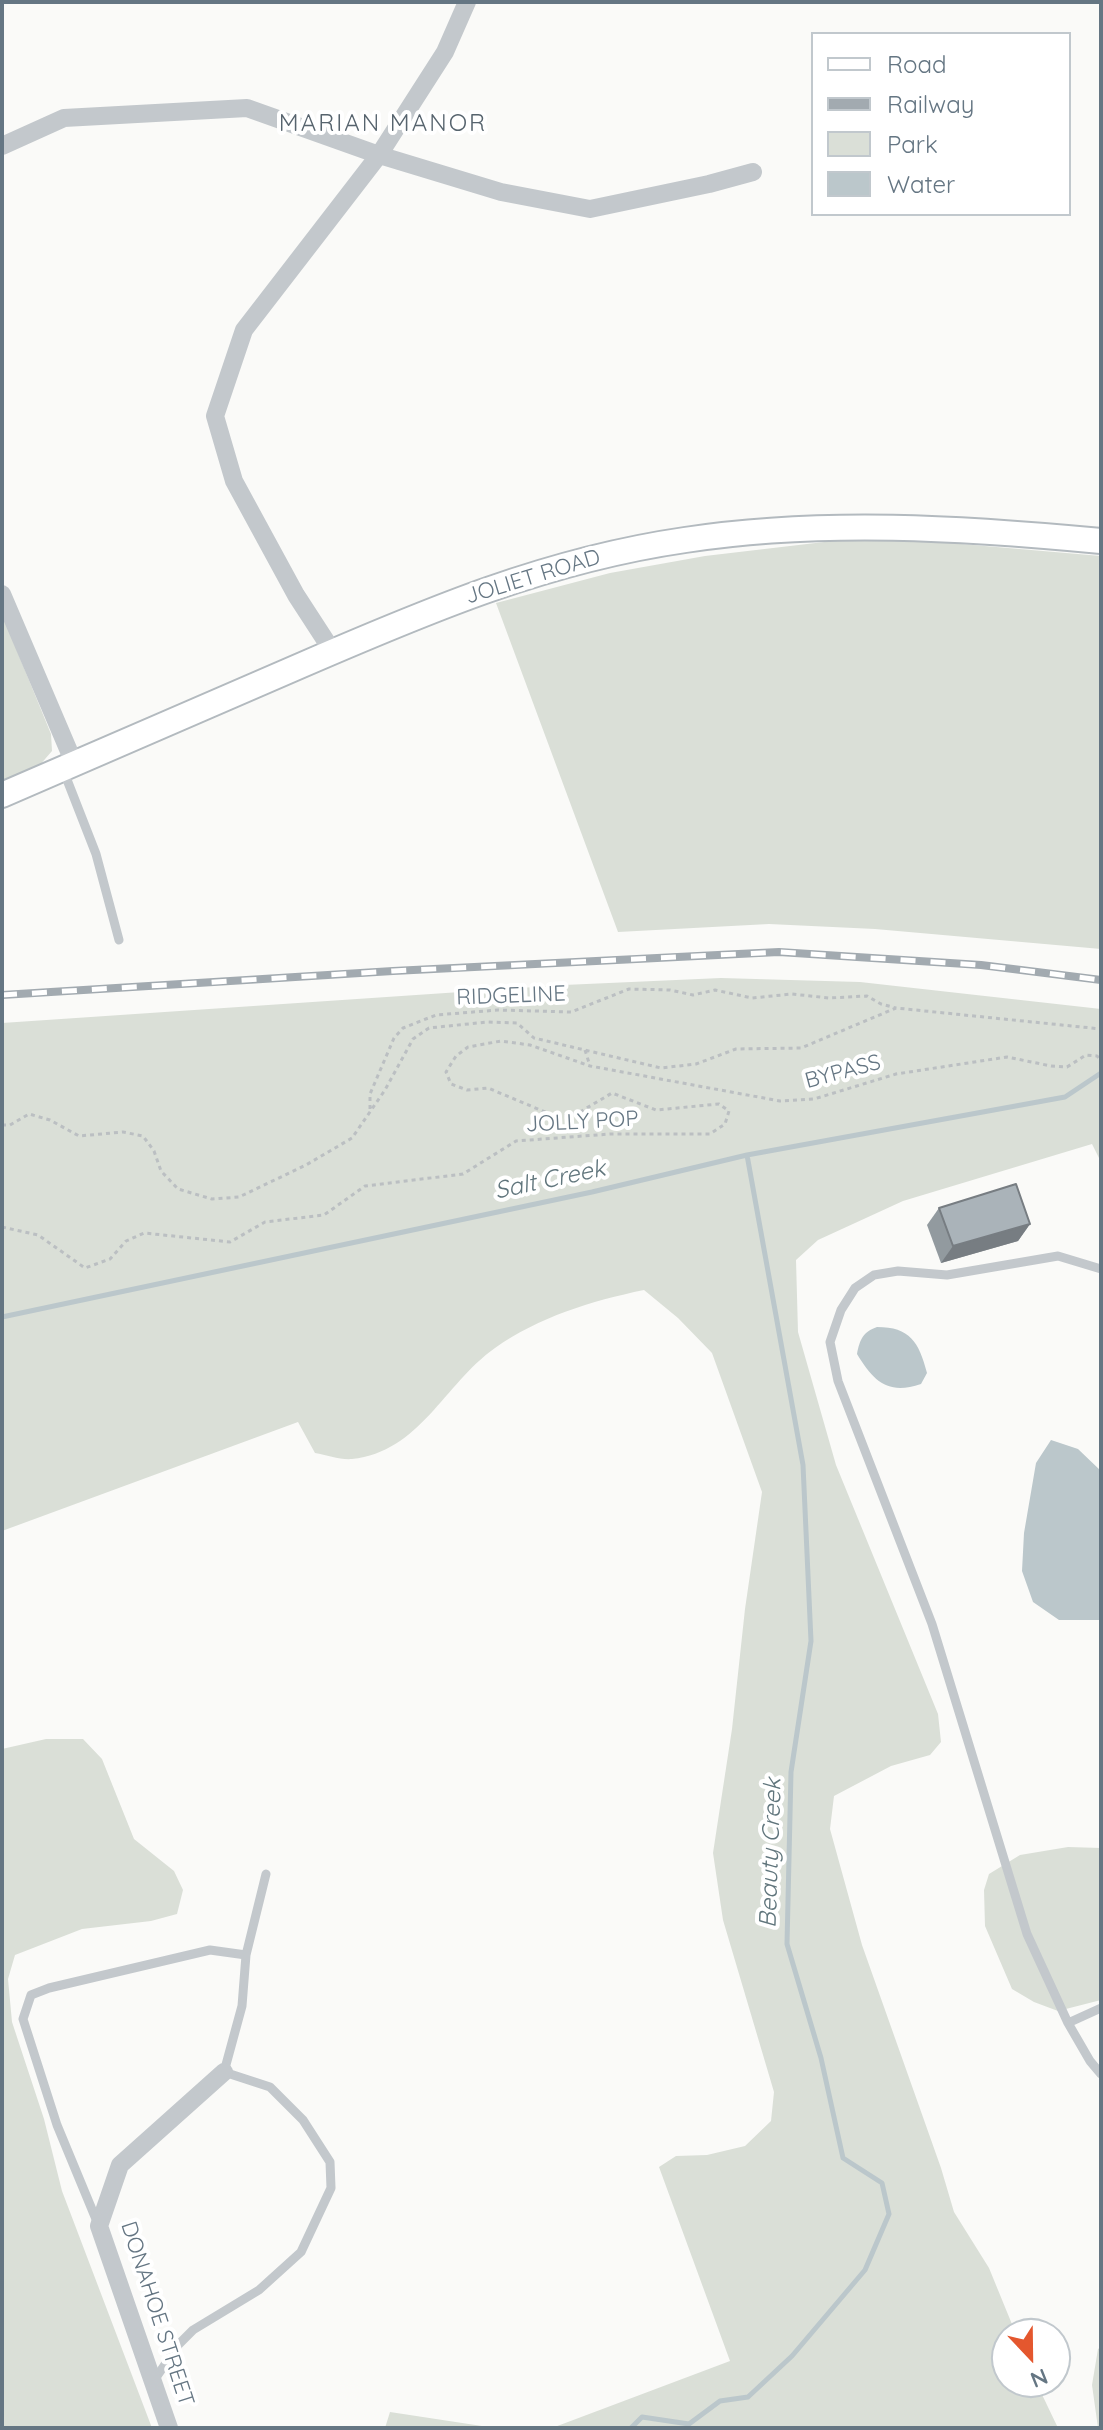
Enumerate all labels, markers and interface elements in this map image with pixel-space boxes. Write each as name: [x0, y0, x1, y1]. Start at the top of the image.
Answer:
legend: [811, 32, 1071, 216]
text: Road: [887, 49, 947, 79]
text: Railway: [887, 89, 974, 119]
district label: MARIAN MANOR: [279, 110, 487, 138]
text: Park: [887, 129, 938, 159]
text: Water: [887, 169, 955, 199]
street label: JOLIET ROAD: [462, 544, 604, 610]
street label: RIDGELINE: [456, 981, 566, 1011]
street label: BYPASS: [802, 1049, 884, 1095]
street label: JOLLY POP: [525, 1106, 639, 1138]
water label: Salt Creek: [492, 1154, 608, 1206]
water label: Beauty Creek: [754, 1778, 788, 1928]
street label: DONAHOE STREET: [115, 2218, 199, 2410]
north arrow: [991, 2318, 1071, 2398]
text: N: [1027, 2362, 1052, 2394]

